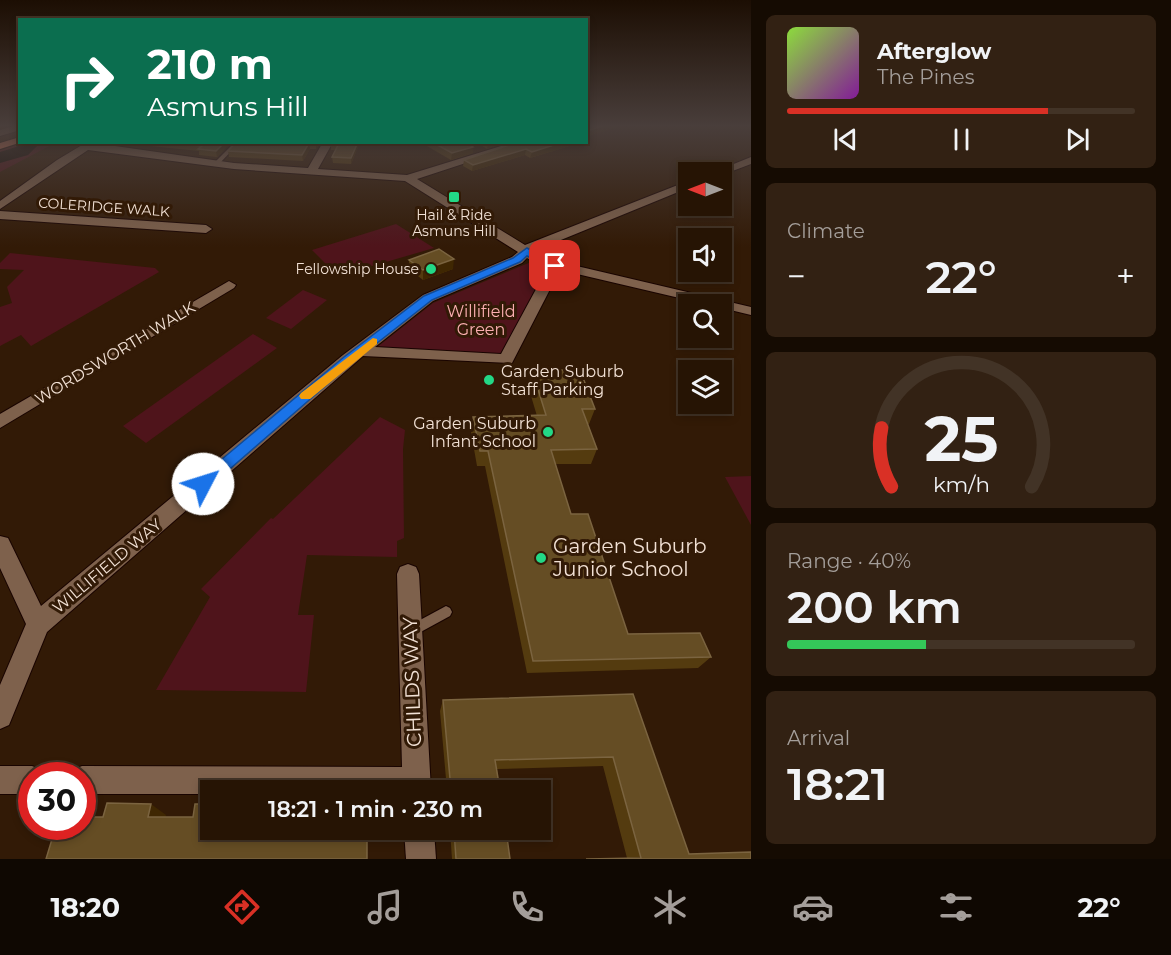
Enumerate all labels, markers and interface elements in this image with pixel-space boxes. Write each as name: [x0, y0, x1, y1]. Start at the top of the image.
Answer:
text: 210 m: [147, 38, 273, 90]
text: Afterglow: [877, 38, 991, 65]
icon: right: [48, 42, 126, 120]
text: The Pines: [877, 65, 974, 89]
text: Asmuns Hill: [147, 90, 308, 123]
icon: previous: [829, 123, 862, 156]
icon: pause: [945, 123, 978, 156]
icon: next: [1061, 123, 1094, 156]
north arrow: [678, 162, 732, 216]
map controls: [678, 162, 732, 414]
marker: Hail & Ride Asmuns Hill: [447, 190, 461, 204]
street label: COLERIDGE WALK: [38, 193, 170, 221]
place label: Hail & Ride Asmuns Hill: [412, 206, 496, 240]
text: Climate: [787, 219, 865, 243]
button: sound: [678, 228, 732, 282]
pin: [529, 240, 580, 291]
icon: arrive: [538, 249, 571, 282]
text: 22°: [925, 249, 997, 304]
text: −: [787, 256, 806, 296]
text: +: [1116, 256, 1135, 296]
place label: Fellowship House: [296, 260, 419, 278]
marker: Fellowship House: [424, 262, 438, 276]
button: search: [678, 294, 732, 348]
street label: WORDSWORTH WALK: [31, 297, 199, 408]
park label: Willifield Green: [446, 302, 516, 339]
button: layers: [678, 360, 732, 414]
place label: Garden Suburb Staff Parking: [501, 362, 624, 399]
marker: Garden Suburb Staff Parking: [482, 373, 496, 387]
text: 25: [924, 401, 998, 477]
place label: Garden Suburb Infant School: [413, 414, 536, 451]
marker: Garden Suburb Infant School: [541, 425, 555, 439]
position arrow: [171, 452, 235, 516]
text: km/h: [932, 471, 990, 497]
street label: WILLIFIELD WAY: [49, 514, 166, 617]
place label: Garden Suburb Junior School: [552, 534, 707, 581]
text: Range · 40%: [787, 549, 911, 573]
marker: Garden Suburb Junior School: [534, 551, 548, 565]
text: 200 km: [787, 579, 962, 634]
street label: CHILDS WAY: [398, 616, 426, 747]
text: Arrival: [787, 726, 850, 750]
text: 18:21: [787, 756, 888, 811]
speed limit sign: 30: [18, 762, 96, 840]
text: 18:21 · 1 min · 230 m: [268, 796, 483, 823]
icon: directions: [221, 886, 263, 928]
icon: music: [364, 886, 406, 928]
icon: phone: [506, 886, 548, 928]
icon: climate: [649, 886, 691, 928]
icon: car: [792, 886, 834, 928]
icon: filters: [935, 886, 977, 928]
text: 18:20: [50, 891, 120, 924]
text: 22°: [1077, 891, 1121, 924]

